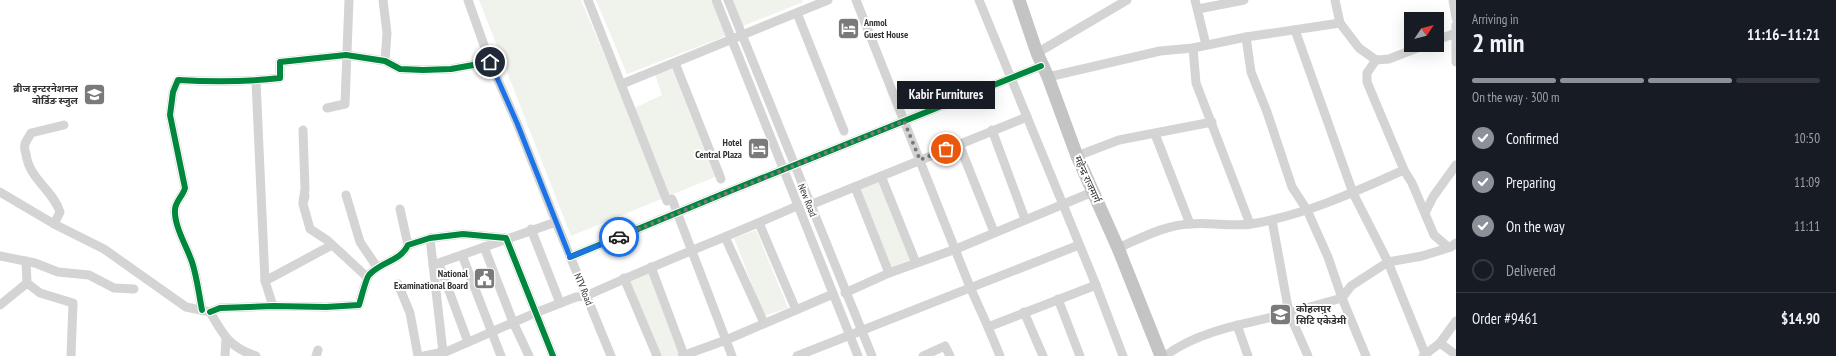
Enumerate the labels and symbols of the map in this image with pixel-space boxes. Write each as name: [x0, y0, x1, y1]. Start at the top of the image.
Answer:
north arrow: [1404, 12, 1444, 52]
hotel icon: Anmol Guest House: [835, 15, 861, 41]
place label: Anmol Guest House: [863, 16, 908, 41]
pin: [473, 45, 507, 79]
school or university icon: ब्रीज इन्टरनेशनल बोर्डिङ स्जुल: [81, 81, 107, 107]
callout: Kabir Furnitures: [897, 81, 995, 109]
place label: ब्रीज इन्टरनेशनल बोर्डिङ स्जुल: [13, 82, 79, 107]
pin: [929, 132, 963, 166]
hotel icon: Hotel Central Plaza: [745, 135, 771, 161]
place label: Hotel Central Plaza: [695, 136, 743, 161]
street label: महेन्द्र राजमार्ग: [1071, 154, 1104, 206]
street label: New Road: [795, 182, 820, 219]
courier: [599, 217, 639, 257]
public building icon: National Examinational Board: [471, 266, 497, 292]
place label: National Examinational Board: [394, 267, 469, 292]
street label: NTV Road: [571, 271, 596, 307]
school or university icon: कोहलपुर सिटि एकेडेमी: [1267, 301, 1293, 327]
place label: कोहलपुर सिटि एकेडेमी: [1296, 302, 1347, 327]

